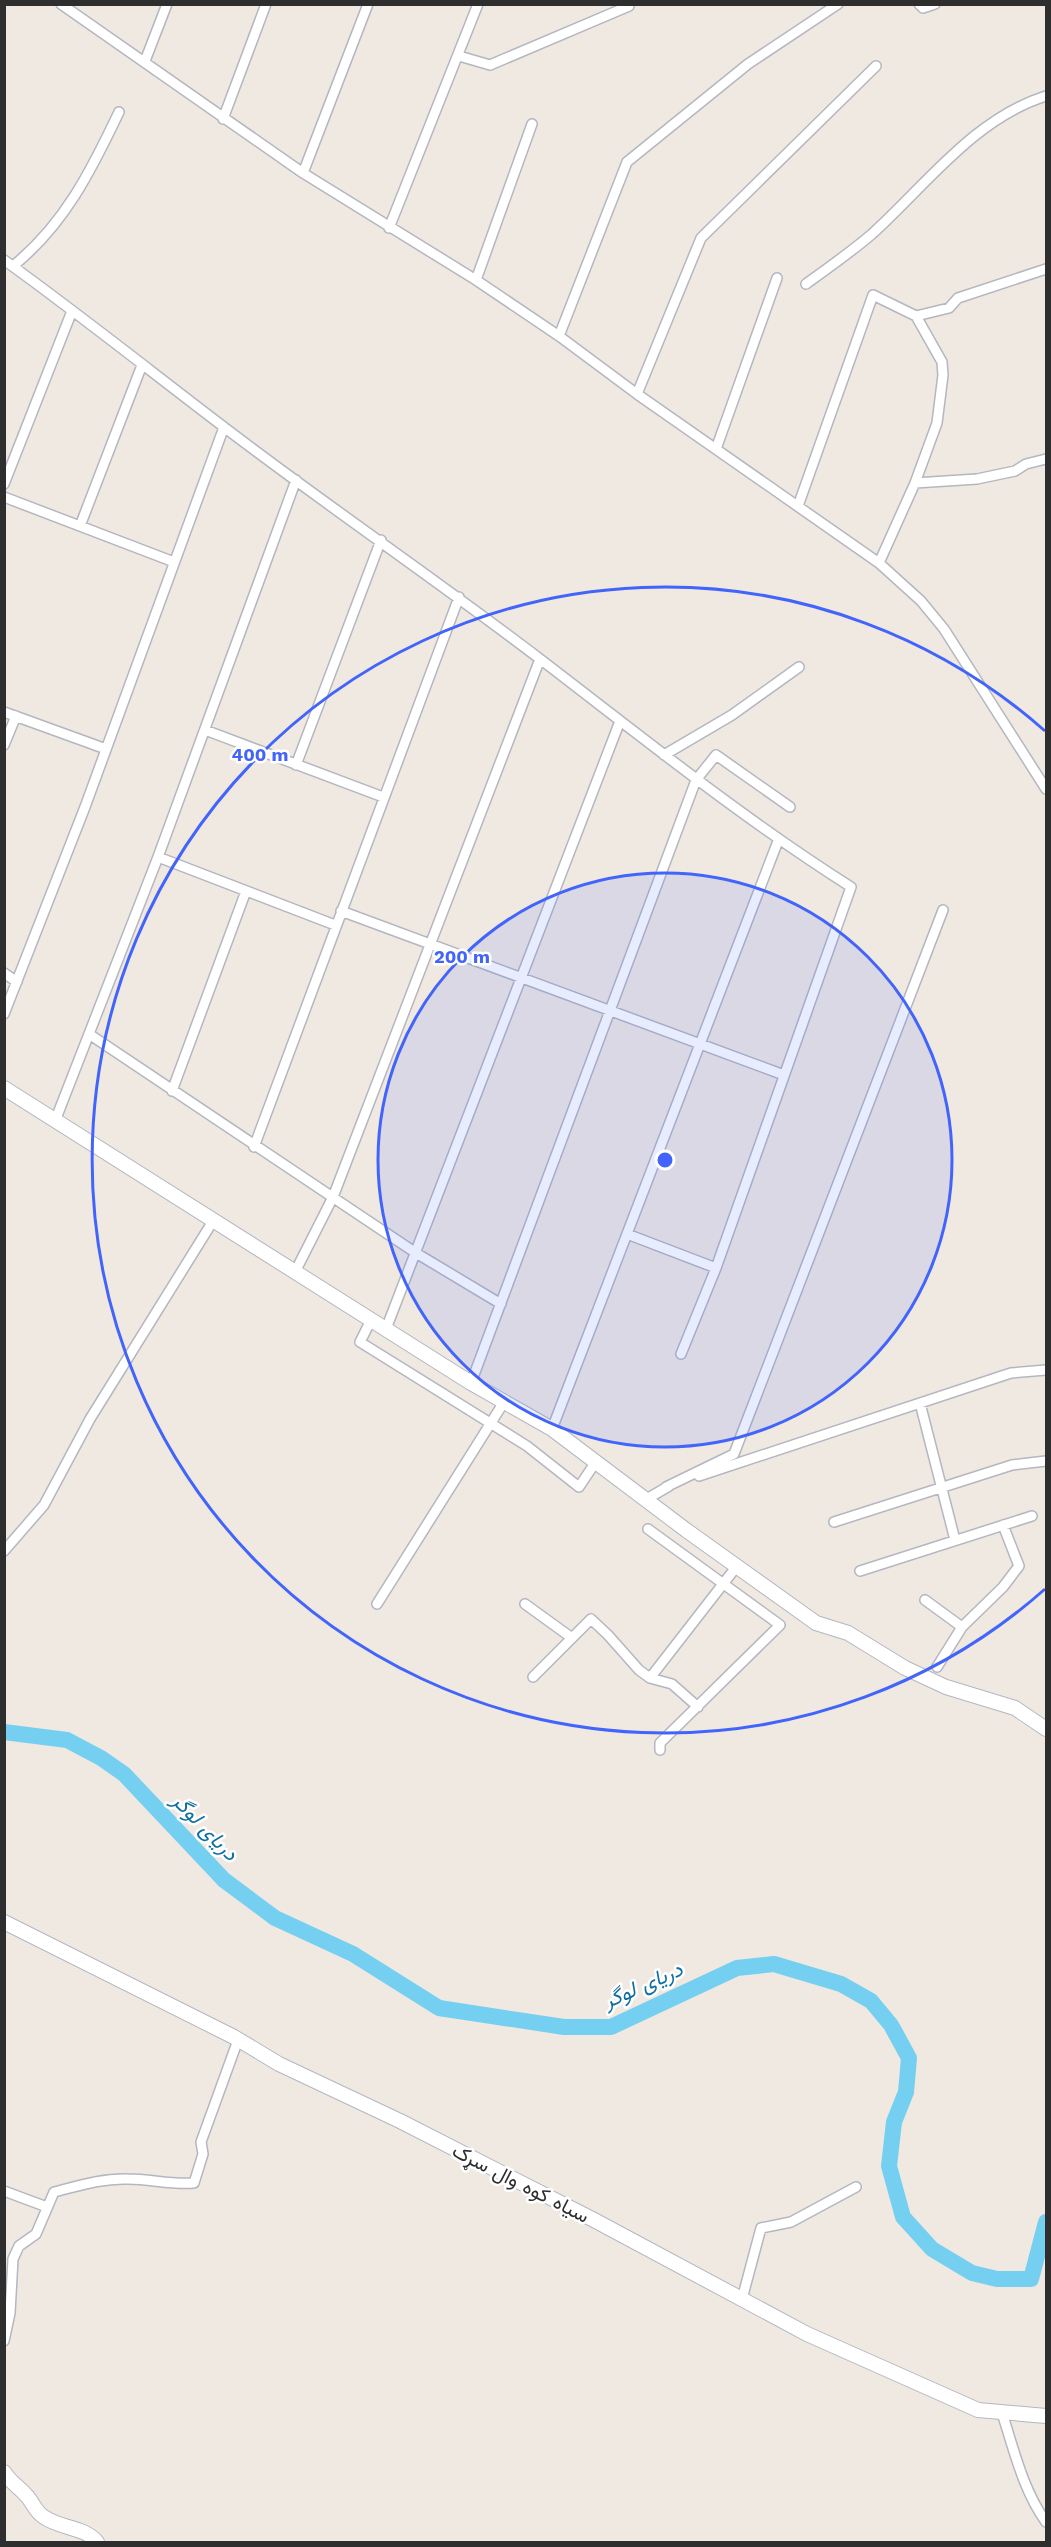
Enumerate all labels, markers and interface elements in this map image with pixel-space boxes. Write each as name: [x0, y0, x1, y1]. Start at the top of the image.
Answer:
text: 400 m: [232, 744, 288, 765]
text: 200 m: [434, 946, 490, 967]
centre of rings: [655, 1150, 675, 1170]
water label: دریای لوگر: [165, 1786, 244, 1867]
water label: دریای لوگر: [598, 1956, 688, 2015]
street label: سیاه کوه وال سړک: [448, 2138, 594, 2230]

